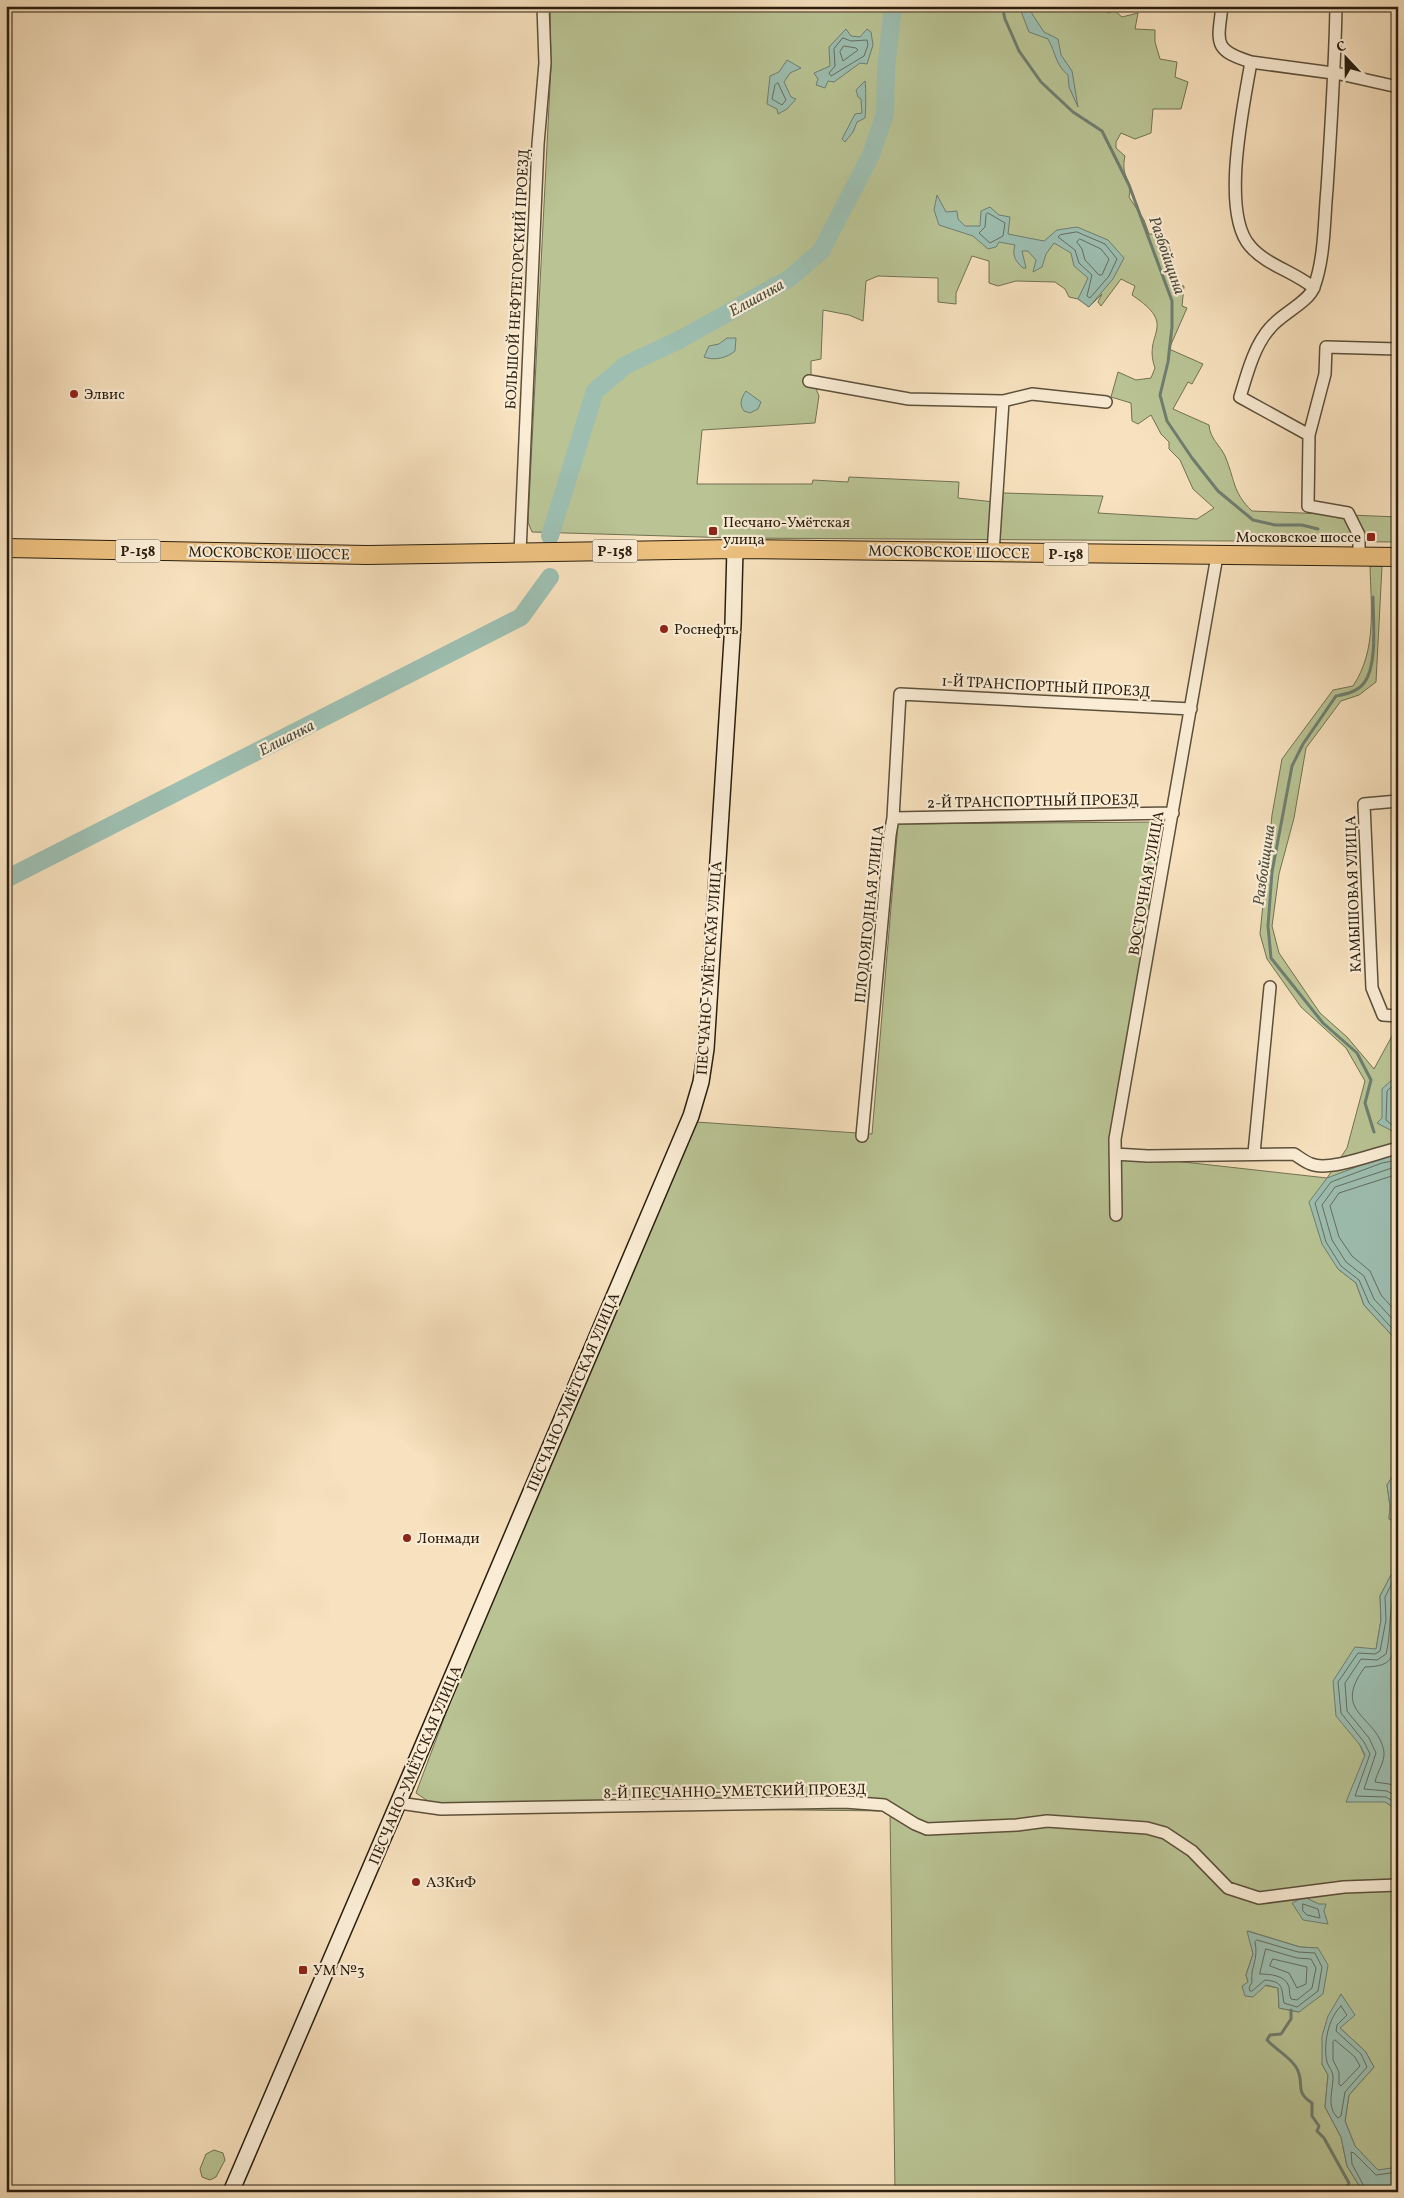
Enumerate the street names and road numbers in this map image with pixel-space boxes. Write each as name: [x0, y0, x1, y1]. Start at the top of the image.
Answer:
street label: БОЛЬШОЙ НЕФТЕГОРСКИЙ ПРОЕЗД: [501, 148, 536, 410]
road number: Р-158: [116, 540, 160, 562]
road number: Р-158: [592, 540, 638, 562]
street label: МОСКОВСКОЕ ШОССЕ: [868, 542, 1030, 565]
road number: Р-158: [1044, 542, 1088, 566]
street label: МОСКОВСКОЕ ШОССЕ: [188, 543, 350, 566]
street label: 1-Й ТРАНСПОРТНЫЙ ПРОЕЗД: [941, 672, 1151, 703]
street label: 2-Й ТРАНСПОРТНЫЙ ПРОЕЗД: [927, 790, 1139, 815]
street label: ВОСТОЧНАЯ УЛИЦА: [1124, 809, 1171, 957]
street label: КАМЫШОВАЯ УЛИЦА: [1341, 814, 1368, 973]
street label: ПЛОДОЯГОДНАЯ УЛИЦА: [851, 823, 890, 1005]
street label: ПЕСЧАНО-УМЁТСКАЯ УЛИЦА: [693, 860, 728, 1076]
street label: ПЕСЧАНО-УМЁТСКАЯ УЛИЦА: [523, 1289, 626, 1496]
street label: ПЕСЧАНО-УМЁТСКАЯ УЛИЦА: [365, 1662, 468, 1869]
street label: 8-Й ПЕСЧАННО-УМЕТСКИЙ ПРОЕЗД: [603, 1780, 867, 1805]

